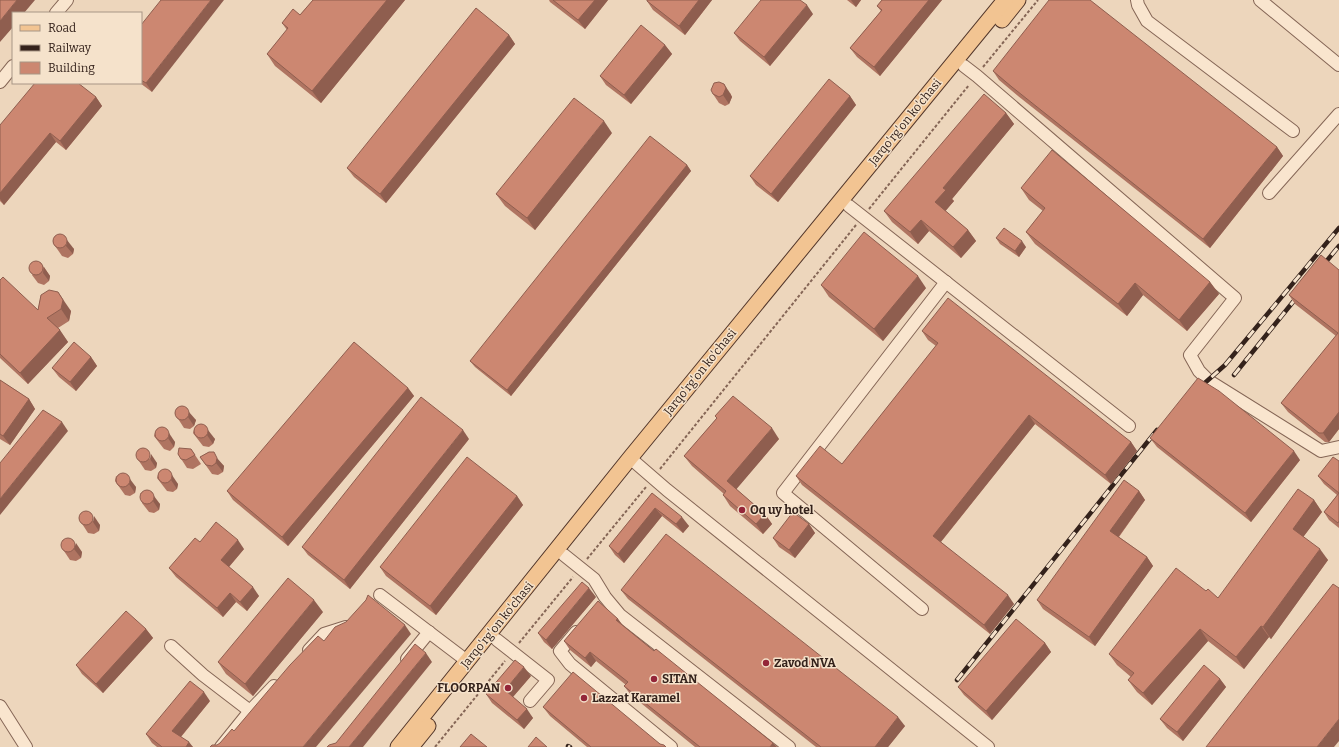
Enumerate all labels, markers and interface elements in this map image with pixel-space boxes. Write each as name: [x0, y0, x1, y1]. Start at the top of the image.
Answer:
legend: [12, 12, 142, 84]
text: Road: [48, 21, 76, 35]
text: Railway: [48, 41, 92, 55]
text: Building: [48, 61, 95, 75]
street label: Jarqo'rg'on ko'chasi: [865, 76, 944, 169]
street label: Jarqo'rg'on ko'chasi: [660, 326, 739, 419]
place label: Oq uy hotel: [750, 503, 814, 517]
marker: Oq uy hotel: [737, 505, 747, 515]
street label: Jarqo'rg'on ko'chasi: [457, 579, 536, 672]
place label: Zavod NVA: [774, 656, 836, 670]
marker: Zavod NVA: [761, 658, 771, 668]
place label: SITAN: [662, 672, 697, 686]
marker: SITAN: [649, 674, 659, 684]
place label: FLOORPAN: [437, 681, 500, 695]
marker: FLOORPAN: [503, 683, 513, 693]
place label: Lazzat Karamel: [592, 691, 680, 705]
marker: Lazzat Karamel: [579, 693, 589, 703]

